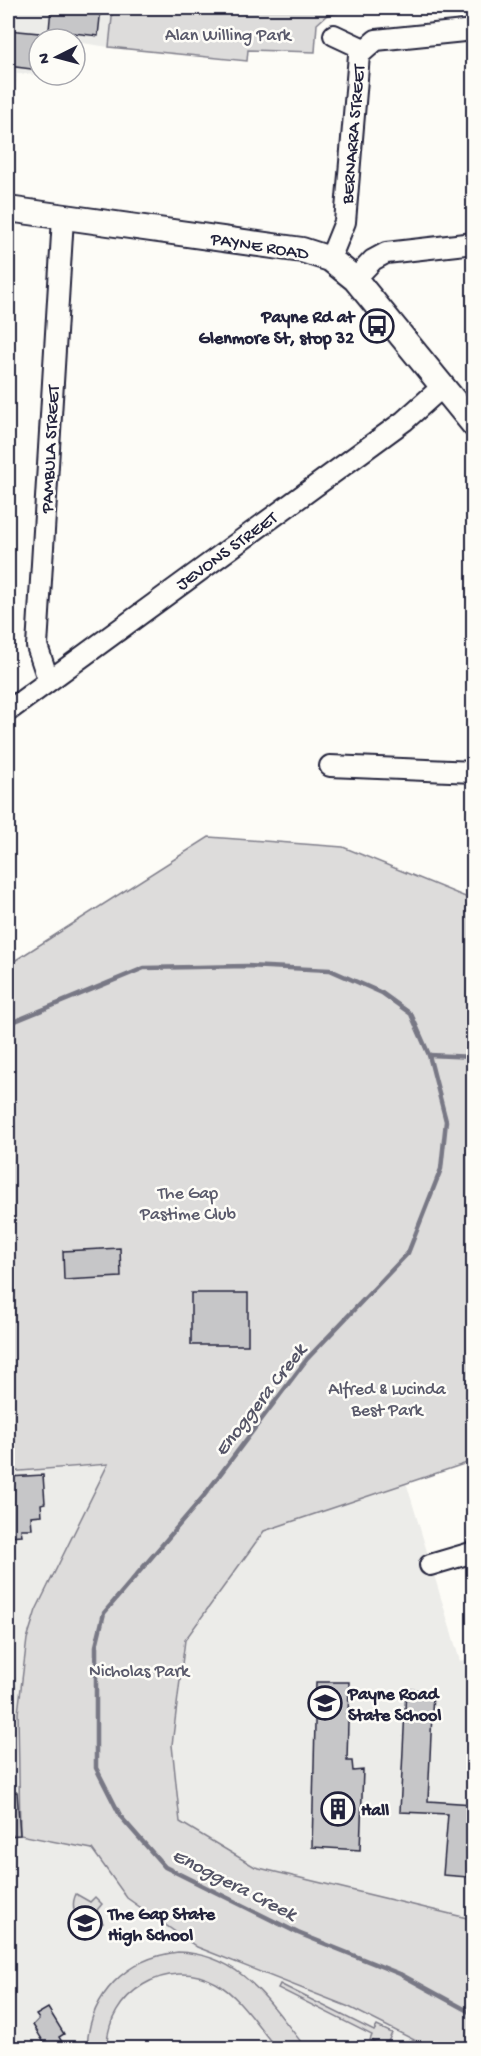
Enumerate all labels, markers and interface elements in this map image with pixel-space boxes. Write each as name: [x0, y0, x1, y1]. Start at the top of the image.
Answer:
park label: Alan Willing Park: [165, 26, 293, 47]
north arrow: [27, 27, 87, 87]
text: N: [36, 51, 56, 64]
street label: BERNARRA STREET: [338, 62, 371, 206]
street label: PAYNE ROAD: [208, 229, 310, 266]
place label: Payne Rd at Glenmore St, stop 32: [199, 308, 356, 350]
bus stop icon: Payne Rd at Glenmore St, stop 32: [359, 308, 395, 344]
street label: PAMBULA STREET: [38, 384, 65, 515]
street label: JEVONS STREET: [173, 508, 283, 596]
park label: The Gap Pastime Club: [139, 1184, 236, 1226]
water label: Enoggera Creek: [211, 1339, 314, 1462]
park label: Alfred & Lucinda Best Park: [328, 1380, 447, 1422]
park label: Nicholas Park: [89, 1662, 191, 1683]
school or university icon: Payne Road State School: [307, 1685, 343, 1721]
place label: Payne Road State School: [347, 1685, 441, 1727]
building icon: Hall: [320, 1791, 356, 1827]
place label: Hall: [361, 1801, 389, 1822]
water label: Enoggera Creek: [168, 1845, 301, 1928]
school or university icon: The Gap State High School: [67, 1905, 103, 1941]
place label: The Gap State High School: [106, 1905, 216, 1947]

